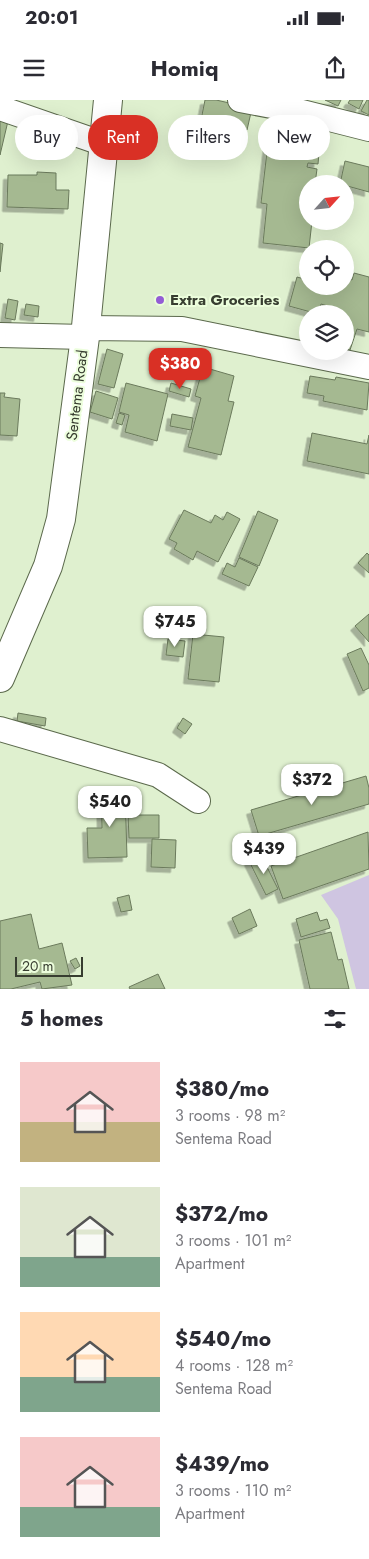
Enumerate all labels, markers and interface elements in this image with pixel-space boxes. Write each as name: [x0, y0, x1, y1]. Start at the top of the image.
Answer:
text: 20:01: [25, 4, 78, 31]
text: Homiq: [151, 52, 218, 84]
icon: menu: [20, 54, 48, 82]
icon: share: [321, 54, 349, 82]
chip: Buy: [15, 115, 78, 160]
chip: Rent: [88, 115, 158, 160]
chip: Filters: [168, 115, 248, 160]
chip: New: [258, 115, 330, 160]
north arrow: [299, 175, 354, 230]
map controls: [299, 175, 354, 360]
button: locate: [299, 240, 354, 295]
place label: Extra Groceries: [170, 289, 279, 311]
marker: Extra Groceries: [154, 294, 166, 306]
button: layers: [299, 305, 354, 360]
pin: $380: [150, 348, 210, 390]
street label: Sentema Road: [61, 349, 93, 441]
text: $380: [160, 352, 200, 375]
pin: $745: [145, 606, 205, 648]
text: $745: [154, 610, 196, 633]
pin: $372: [282, 764, 342, 806]
text: $372: [292, 768, 332, 791]
pin: $540: [80, 786, 140, 828]
text: $540: [89, 790, 131, 813]
pin: $439: [234, 832, 294, 875]
text: $439: [243, 837, 285, 860]
scale bar: [15, 954, 82, 977]
text: 20 m: [22, 956, 54, 976]
text: 5 homes: [20, 1004, 103, 1034]
icon: filters: [321, 1005, 349, 1033]
text: $380/mo: [175, 1074, 269, 1104]
icon: home: [60, 1082, 120, 1142]
text: 3 rooms · 98 m²: [175, 1104, 285, 1127]
text: Sentema Road: [175, 1127, 272, 1150]
text: $372/mo: [175, 1199, 268, 1229]
icon: home: [60, 1207, 120, 1267]
text: 3 rooms · 101 m²: [175, 1229, 291, 1252]
text: Apartment: [175, 1252, 245, 1275]
text: $540/mo: [175, 1324, 271, 1354]
icon: home: [60, 1332, 120, 1392]
text: 4 rooms · 128 m²: [175, 1354, 293, 1377]
text: Sentema Road: [175, 1377, 272, 1400]
text: $439/mo: [175, 1449, 269, 1479]
icon: home: [60, 1457, 120, 1517]
text: 3 rooms · 110 m²: [175, 1479, 291, 1502]
text: Apartment: [175, 1502, 245, 1525]

